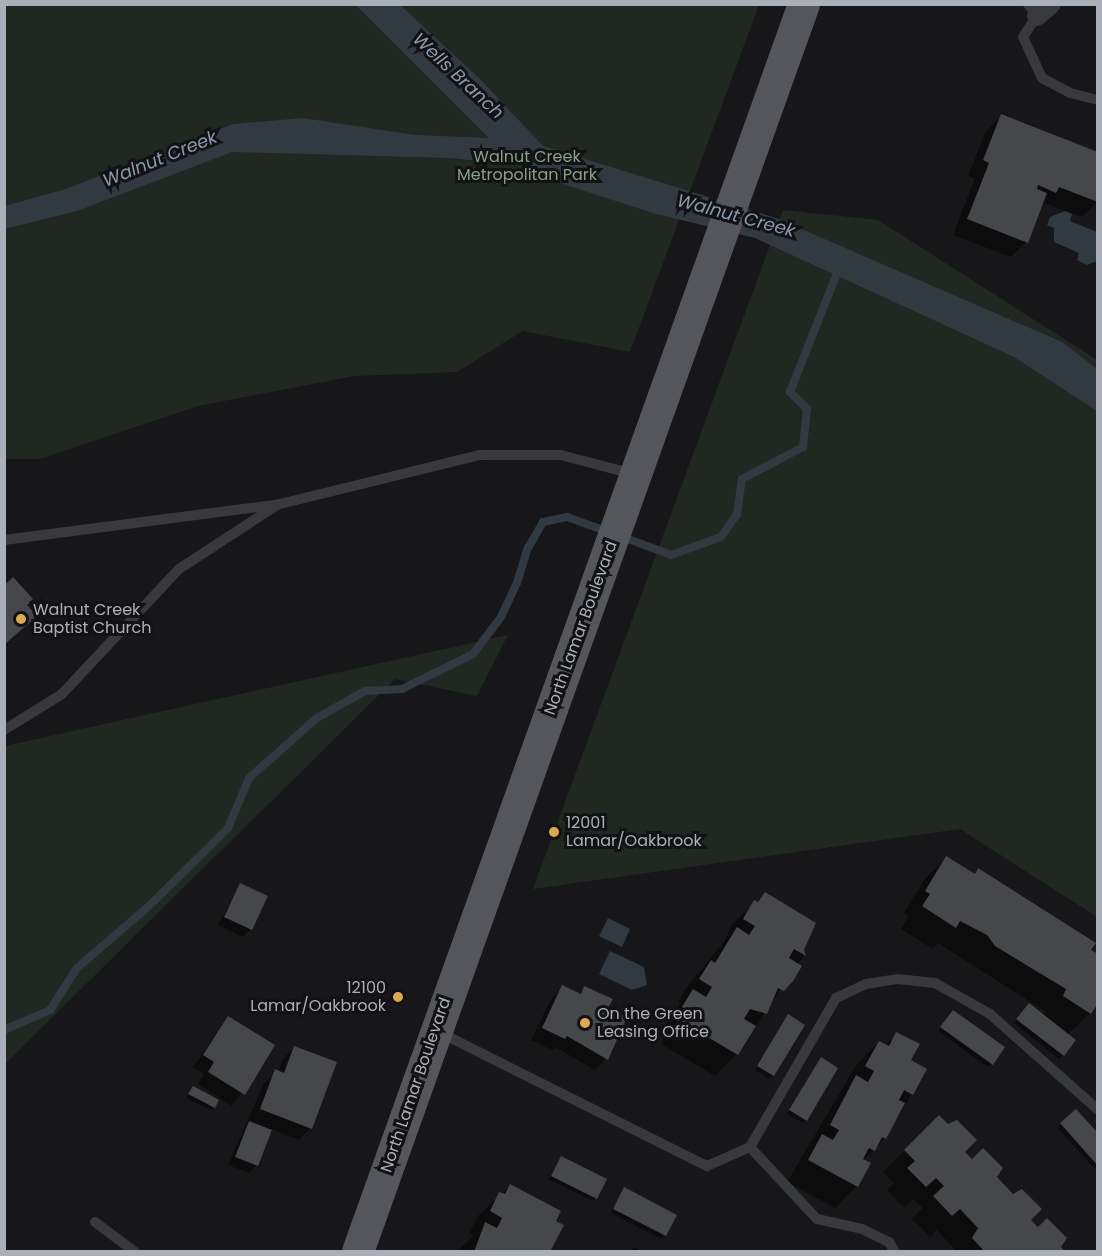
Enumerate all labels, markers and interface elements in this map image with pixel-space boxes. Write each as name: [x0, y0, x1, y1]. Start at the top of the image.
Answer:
water label: Wells Branch: [408, 28, 508, 124]
water label: Walnut Creek: [100, 126, 220, 192]
park label: Walnut Creek Metropolitan Park: [457, 147, 597, 185]
water label: Walnut Creek: [675, 190, 797, 242]
street label: North Lamar Boulevard: [541, 538, 621, 718]
place label: Walnut Creek Baptist Church: [33, 600, 151, 638]
marker: Walnut Creek Baptist Church: [14, 612, 28, 626]
place label: 12001 Lamar/Oakbrook: [566, 813, 702, 851]
marker: 12001 Lamar/Oakbrook: [547, 825, 561, 839]
place label: 12100 Lamar/Oakbrook: [250, 978, 386, 1016]
marker: 12100 Lamar/Oakbrook: [391, 990, 405, 1004]
street label: North Lamar Boulevard: [377, 995, 455, 1175]
place label: On the Green Leasing Office: [597, 1004, 709, 1042]
marker: On the Green Leasing Office: [578, 1016, 592, 1030]

